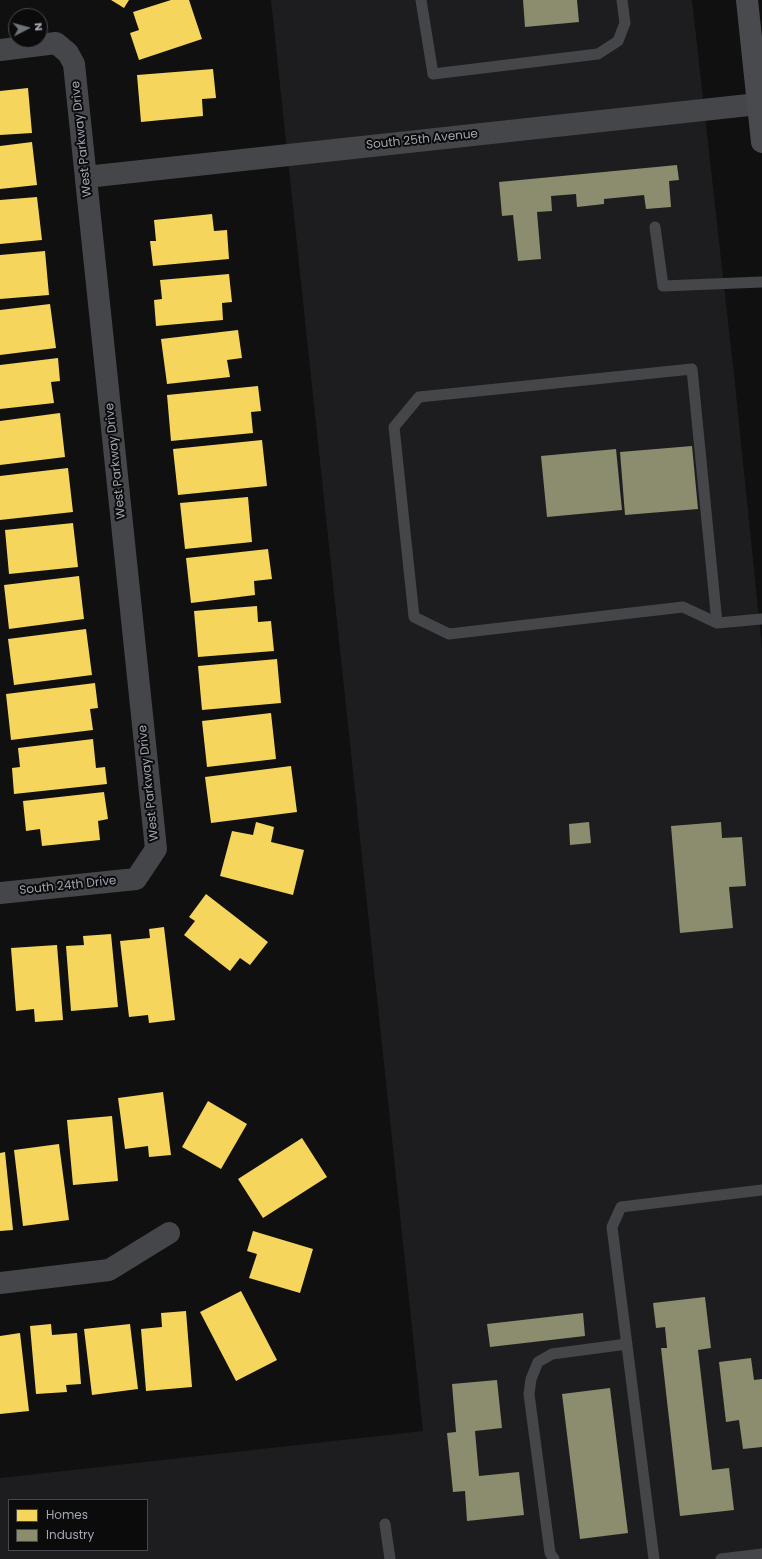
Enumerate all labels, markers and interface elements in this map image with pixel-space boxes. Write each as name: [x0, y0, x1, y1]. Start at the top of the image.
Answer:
north arrow: [8, 8, 48, 48]
text: N: [31, 22, 47, 32]
street label: West Parkway Drive: [69, 80, 95, 198]
street label: South 25th Avenue: [365, 127, 479, 153]
street label: West Parkway Drive: [103, 402, 129, 520]
street label: West Parkway Drive: [136, 724, 162, 842]
street label: South 24th Drive: [19, 874, 117, 898]
legend: [8, 1499, 148, 1551]
text: Homes: [46, 1506, 88, 1523]
text: Industry: [46, 1526, 94, 1543]

